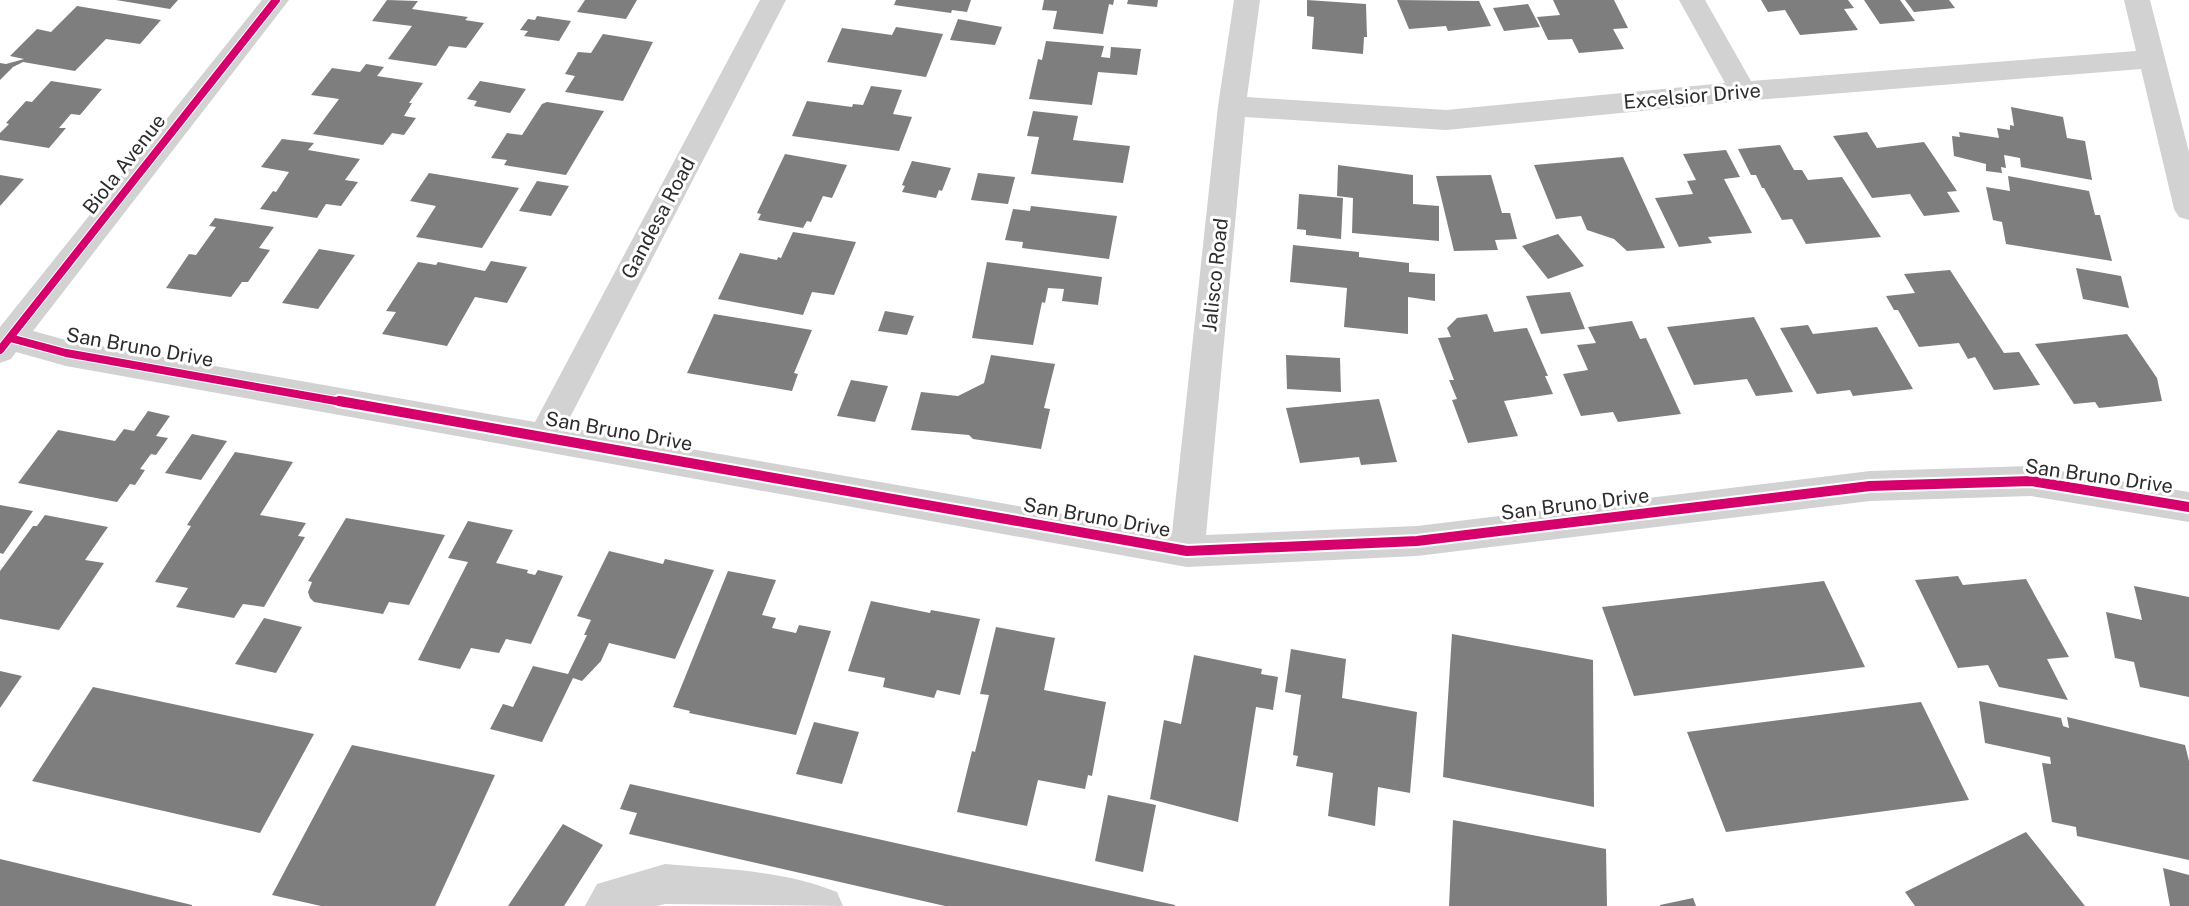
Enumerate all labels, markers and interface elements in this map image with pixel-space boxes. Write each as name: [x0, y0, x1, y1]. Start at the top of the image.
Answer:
street label: Excelsior Drive: [1622, 78, 1762, 114]
street label: Biola Avenue: [78, 109, 170, 219]
street label: Gandesa Road: [616, 153, 700, 283]
street label: Jalisco Road: [1197, 217, 1233, 333]
street label: San Bruno Drive: [64, 322, 216, 372]
street label: San Bruno Drive: [543, 406, 695, 456]
street label: San Bruno Drive: [2023, 454, 2175, 498]
street label: San Bruno Drive: [1499, 483, 1651, 525]
street label: San Bruno Drive: [1021, 492, 1173, 542]

